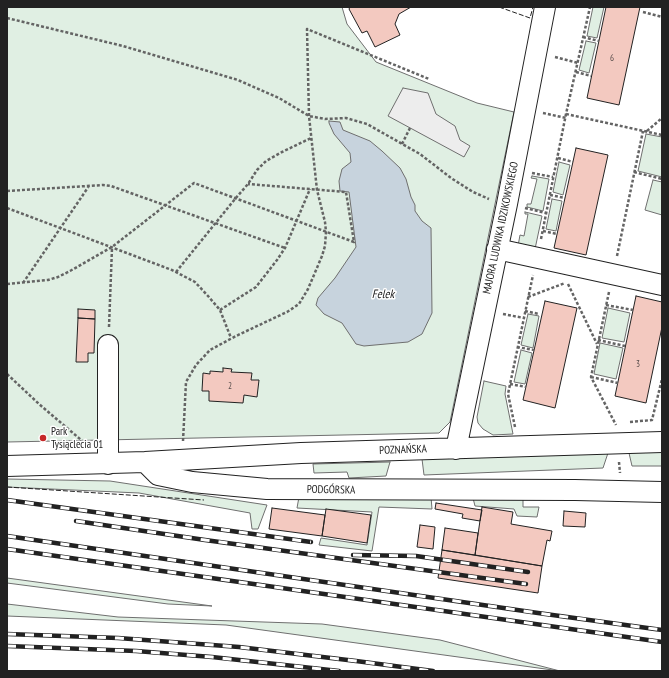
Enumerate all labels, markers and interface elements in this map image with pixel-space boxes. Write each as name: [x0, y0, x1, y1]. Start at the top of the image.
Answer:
house number: 6: [610, 53, 614, 63]
street label: MAJORA LUDWIKA IDZIKOWSKIEGO: [481, 161, 521, 295]
water label: Felek: [372, 288, 394, 302]
house number: 3: [636, 359, 640, 369]
house number: 2: [228, 381, 232, 391]
place label: Park Tysiąclecia 01: [51, 425, 103, 451]
marker: Park Tysiąclecia 01: [38, 433, 48, 443]
street label: POZNAŃSKA: [379, 443, 427, 457]
street label: PODGÓRSKA: [307, 483, 355, 497]

